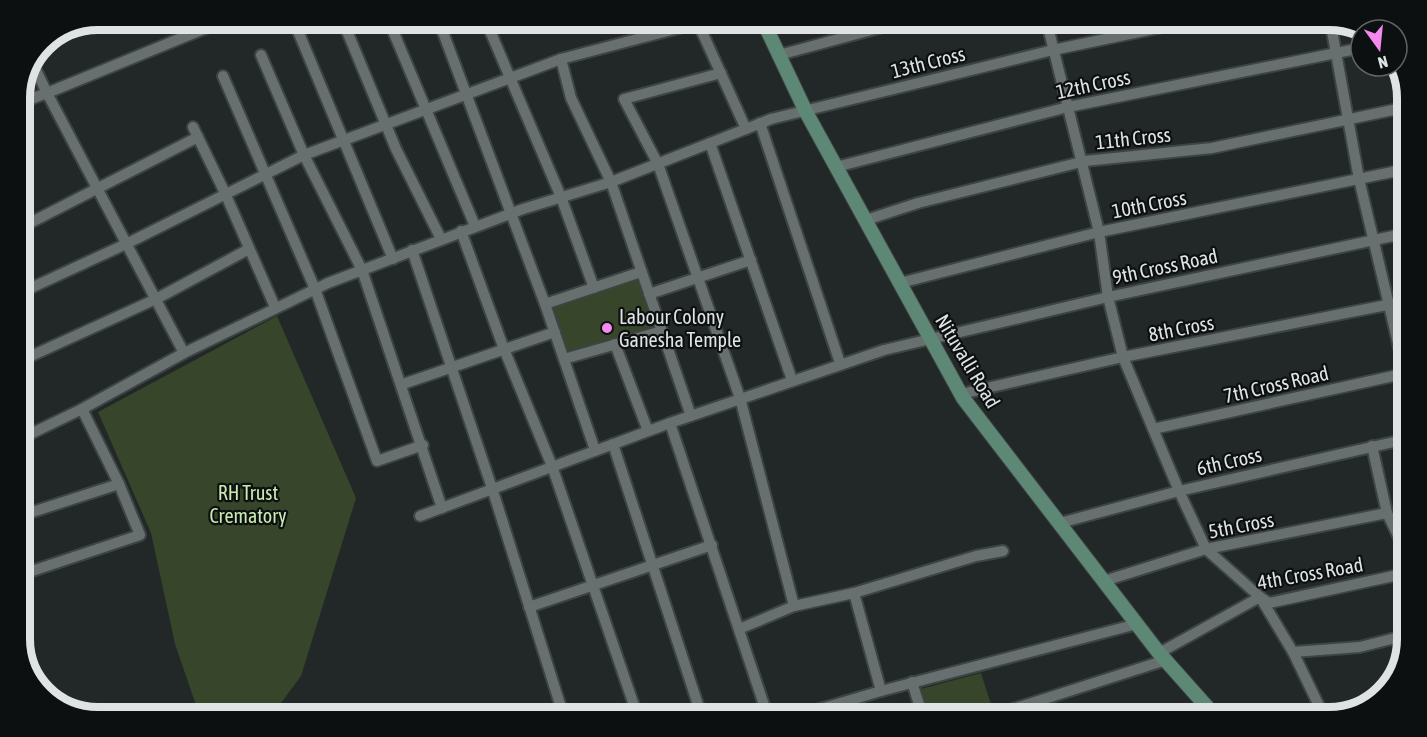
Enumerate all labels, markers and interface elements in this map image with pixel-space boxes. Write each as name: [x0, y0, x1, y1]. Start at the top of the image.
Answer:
north arrow: [1349, 18, 1409, 78]
street label: 13th Cross: [889, 42, 967, 82]
text: N: [1376, 53, 1390, 72]
street label: 12th Cross: [1054, 65, 1132, 103]
street label: 11th Cross: [1094, 123, 1172, 153]
street label: 10th Cross: [1110, 186, 1188, 222]
street label: 9th Cross Road: [1110, 244, 1220, 288]
place label: Labour Colony Ganesha Temple: [619, 305, 741, 351]
street label: Nituvalli Road: [931, 310, 1005, 412]
street label: 8th Cross: [1146, 310, 1216, 346]
marker: Labour Colony Ganesha Temple: [600, 321, 614, 335]
street label: 7th Cross Road: [1221, 361, 1331, 407]
street label: 6th Cross: [1194, 442, 1264, 480]
park label: RH Trust Crematory: [210, 481, 286, 527]
street label: 5th Cross: [1206, 507, 1276, 543]
street label: 4th Cross Road: [1255, 552, 1365, 594]

